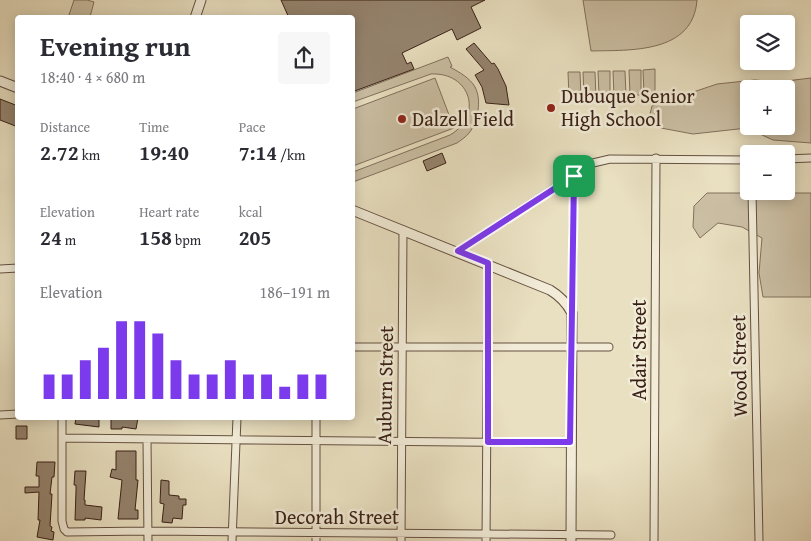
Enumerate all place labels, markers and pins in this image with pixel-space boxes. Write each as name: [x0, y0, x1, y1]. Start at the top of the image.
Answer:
place label: Dubuque Senior High School: [561, 81, 695, 133]
marker: Dubuque Senior High School: [545, 102, 557, 114]
place label: Dalzell Field: [412, 104, 514, 133]
marker: Dalzell Field: [396, 113, 408, 125]
pin: [553, 155, 595, 197]

